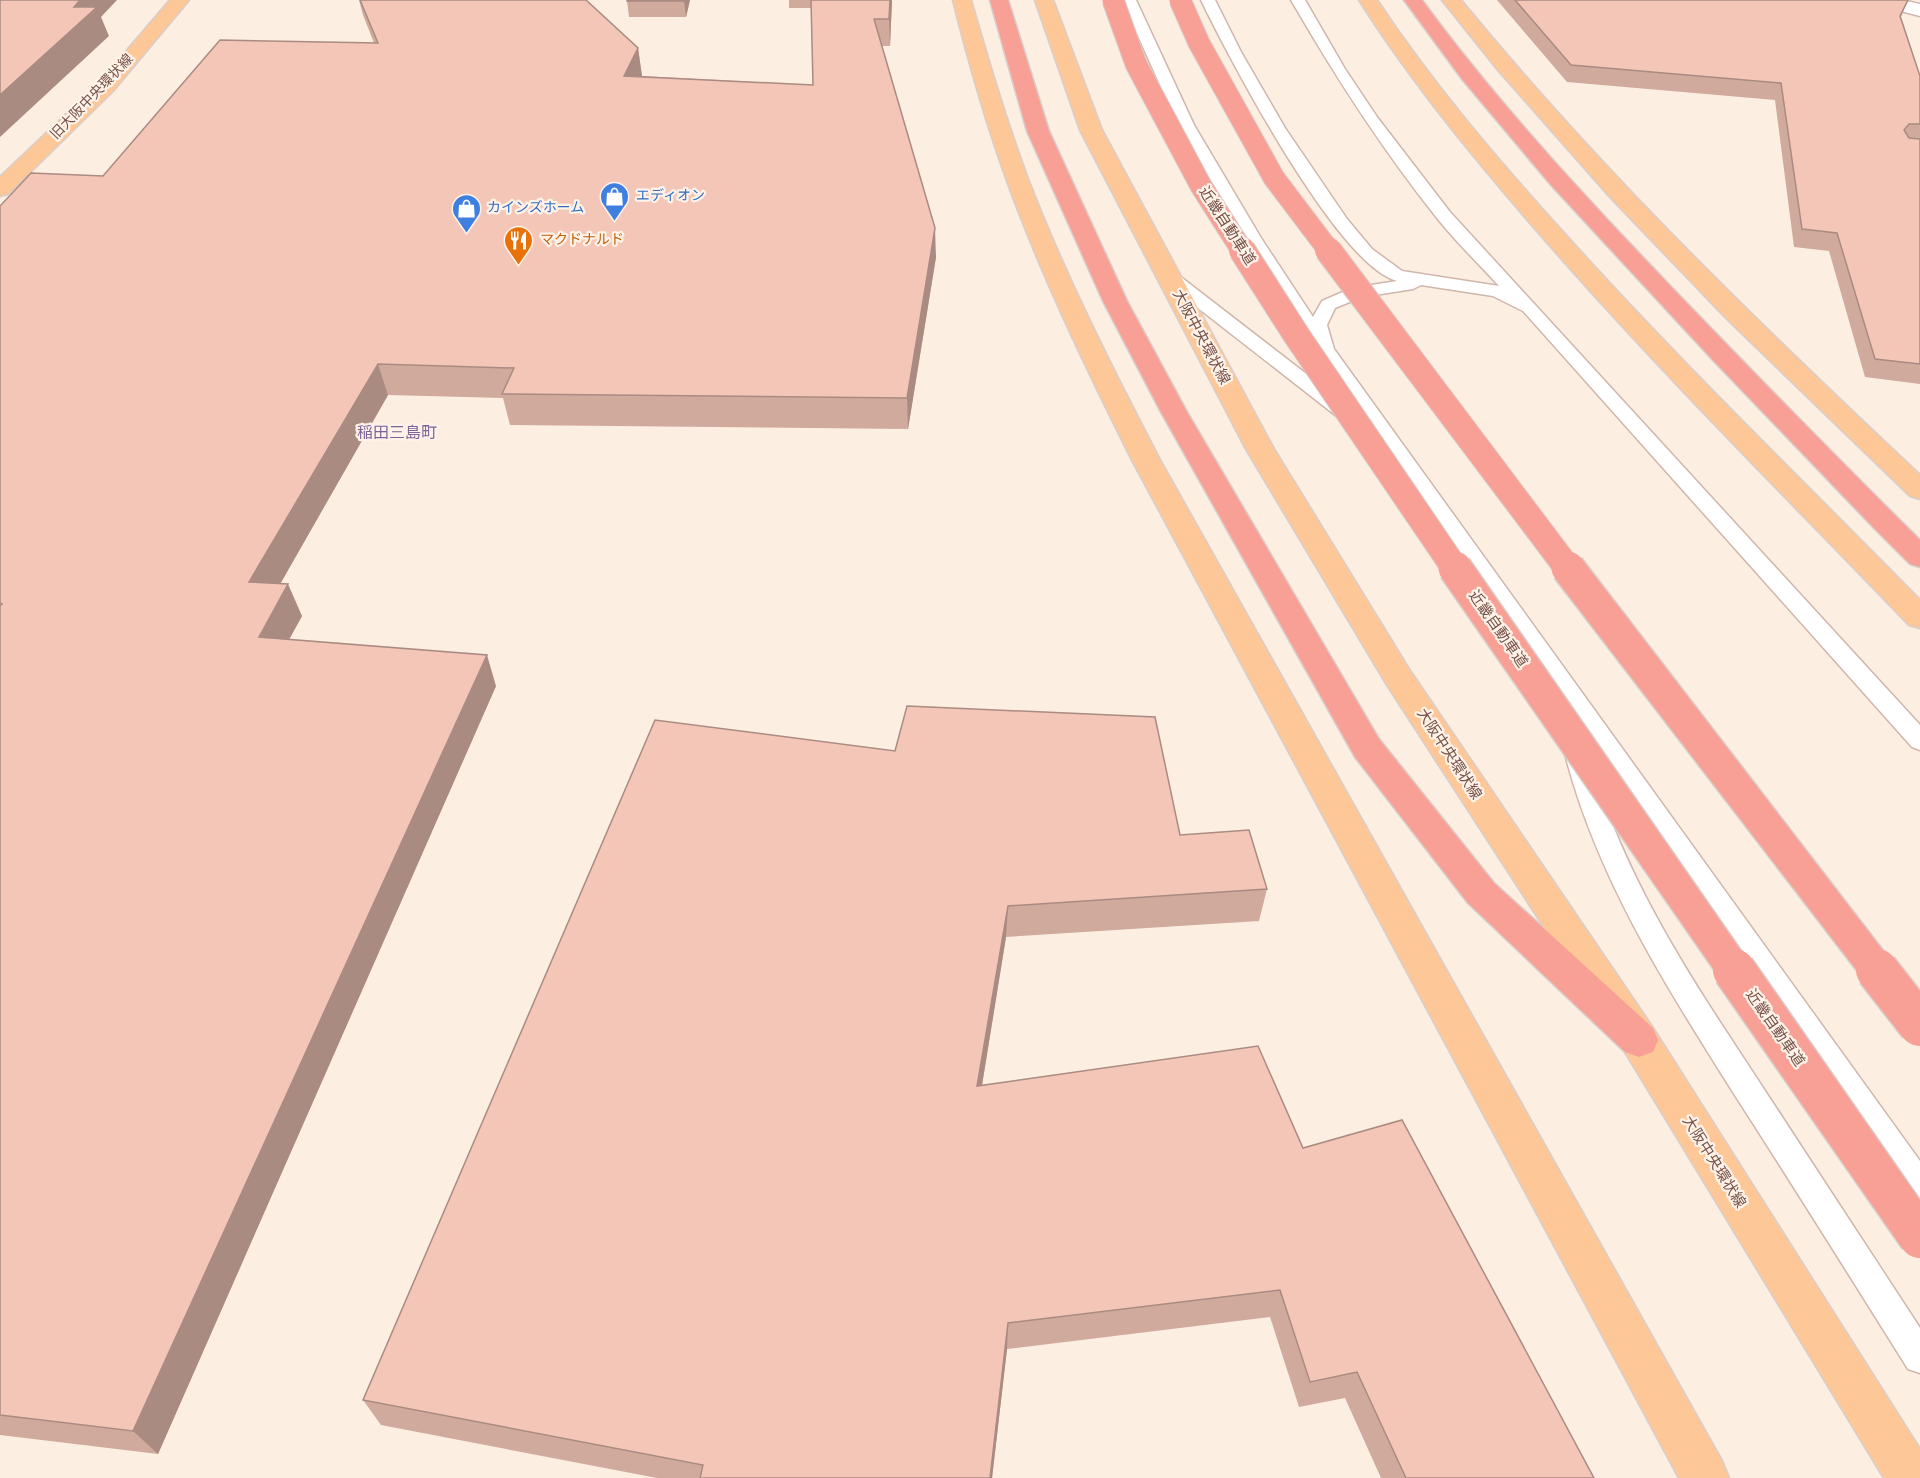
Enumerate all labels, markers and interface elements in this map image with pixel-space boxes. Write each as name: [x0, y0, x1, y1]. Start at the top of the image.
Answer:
street label: 旧大阪中央環状線: [46, 50, 138, 144]
shop icon: エディオン: [599, 180, 631, 222]
street label: 近畿自動車道: [1194, 183, 1260, 269]
place label: エディオン: [636, 186, 705, 206]
shop icon: カインズホーム: [450, 192, 482, 234]
place label: カインズホーム: [487, 198, 584, 218]
restaurant icon: マクドナルド: [503, 224, 535, 266]
place label: マクドナルド: [540, 230, 624, 250]
street label: 大阪中央環状線: [1167, 286, 1235, 388]
district label: 稲田三島町: [357, 422, 437, 444]
street label: 近畿自動車道: [1464, 586, 1532, 672]
street label: 大阪中央環状線: [1412, 704, 1486, 804]
street label: 近畿自動車道: [1741, 985, 1809, 1071]
street label: 大阪中央環状線: [1677, 1112, 1751, 1212]

